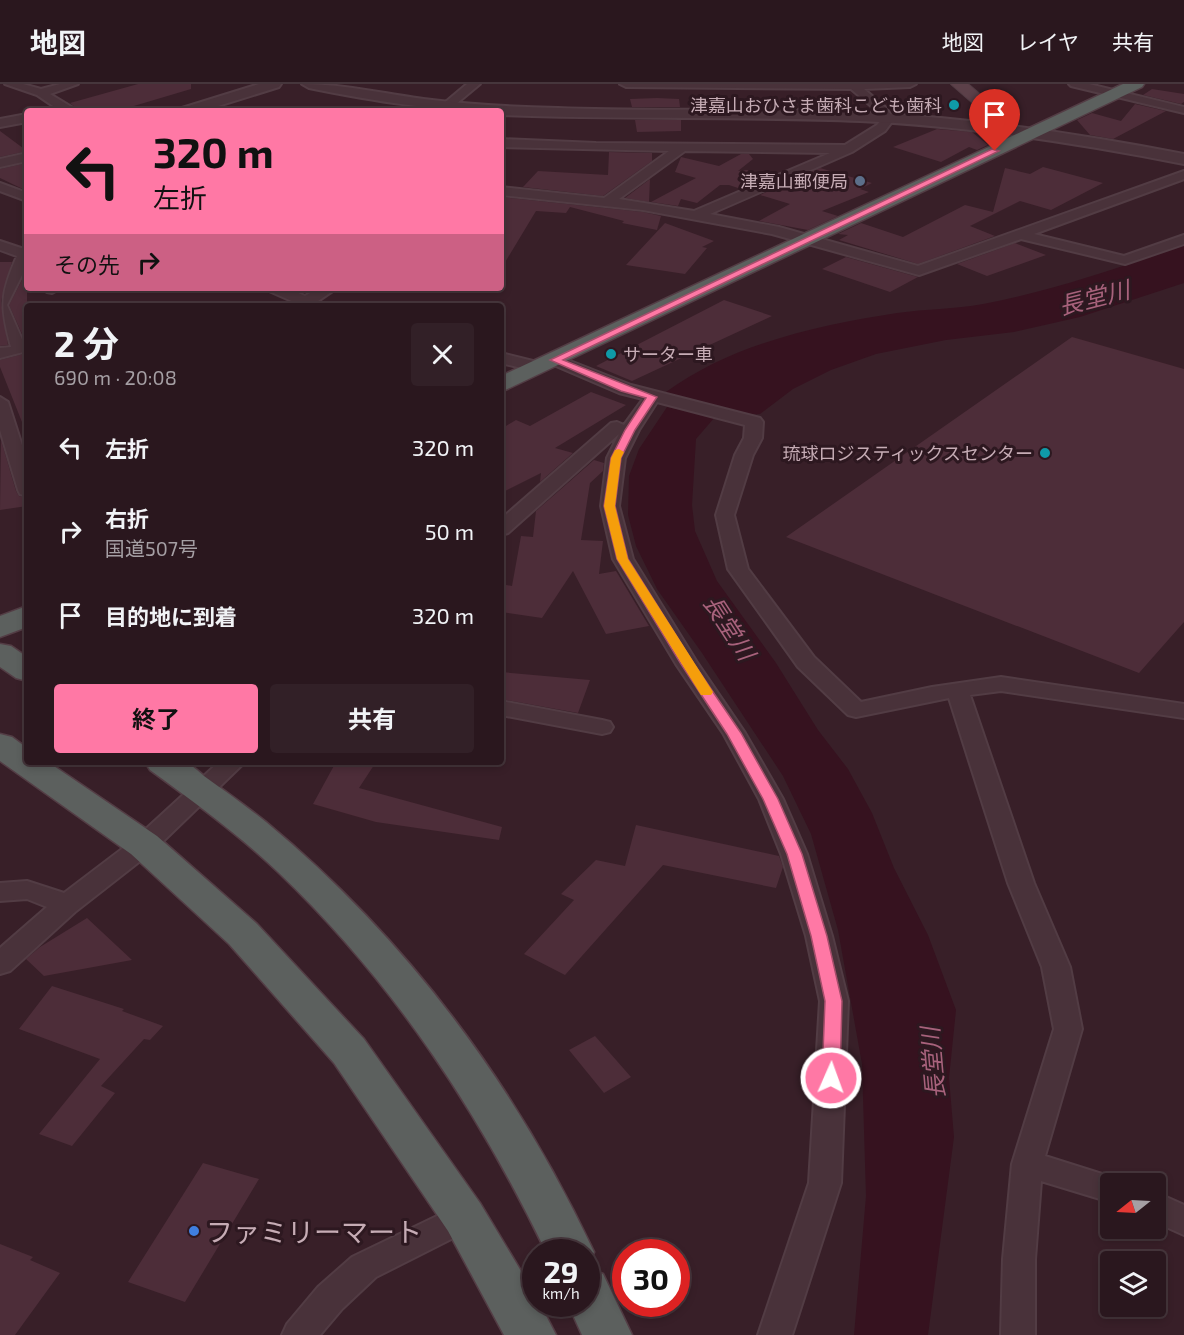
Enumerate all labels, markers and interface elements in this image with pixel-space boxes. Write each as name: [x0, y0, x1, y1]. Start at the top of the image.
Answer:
text: 地図: [30, 25, 86, 59]
text: 地図: [942, 29, 984, 54]
text: レイヤ: [1017, 29, 1079, 54]
text: 共有: [1112, 29, 1154, 54]
pin: [969, 89, 1020, 151]
place label: 津嘉山おひさま歯科こども歯科: [690, 94, 942, 116]
marker: 津嘉山おひさま歯科こども歯科: [947, 98, 961, 112]
icon: arrive: [978, 98, 1011, 131]
text: 320 m: [153, 126, 274, 176]
icon: left: [54, 132, 132, 210]
place label: 津嘉山郵便局: [740, 170, 848, 192]
marker: 津嘉山郵便局: [853, 174, 867, 188]
text: 左折: [153, 181, 207, 213]
icon: right: [132, 246, 165, 279]
text: その先: [54, 251, 120, 277]
water label: 長堂川: [1056, 273, 1135, 320]
text: 2 分: [54, 321, 119, 364]
button: close: [411, 323, 474, 386]
place label: サーター車: [623, 343, 713, 365]
marker: サーター車: [604, 347, 618, 361]
text: 690 m · 20:08: [54, 365, 177, 389]
icon: left: [54, 431, 87, 464]
text: 320 m: [412, 434, 474, 460]
text: 左折: [105, 435, 149, 461]
place label: 琉球ロジスティックスセンター: [783, 442, 1033, 464]
marker: 琉球ロジスティックスセンター: [1038, 446, 1052, 460]
text: 右折: [105, 505, 149, 531]
icon: right: [54, 515, 87, 548]
text: 50 m: [425, 518, 474, 544]
text: 国道507号: [105, 536, 198, 560]
water label: 長堂川: [698, 589, 763, 668]
icon: arrive: [54, 599, 87, 632]
text: 320 m: [412, 602, 474, 628]
text: 目的地に到着: [105, 603, 237, 629]
button: 終了: [54, 684, 258, 753]
button: 共有: [270, 684, 474, 753]
water label: 長堂川: [914, 1023, 950, 1100]
position arrow: [799, 1046, 863, 1110]
north arrow: [1100, 1173, 1166, 1239]
map controls: [1100, 1173, 1166, 1317]
place label: ファミリーマート: [206, 1215, 422, 1247]
marker: ファミリーマート: [187, 1224, 201, 1238]
speed limit sign: 30: [612, 1239, 690, 1317]
button: layers: [1100, 1251, 1166, 1317]
text: 29: [543, 1253, 579, 1289]
text: km/h: [542, 1284, 580, 1302]

